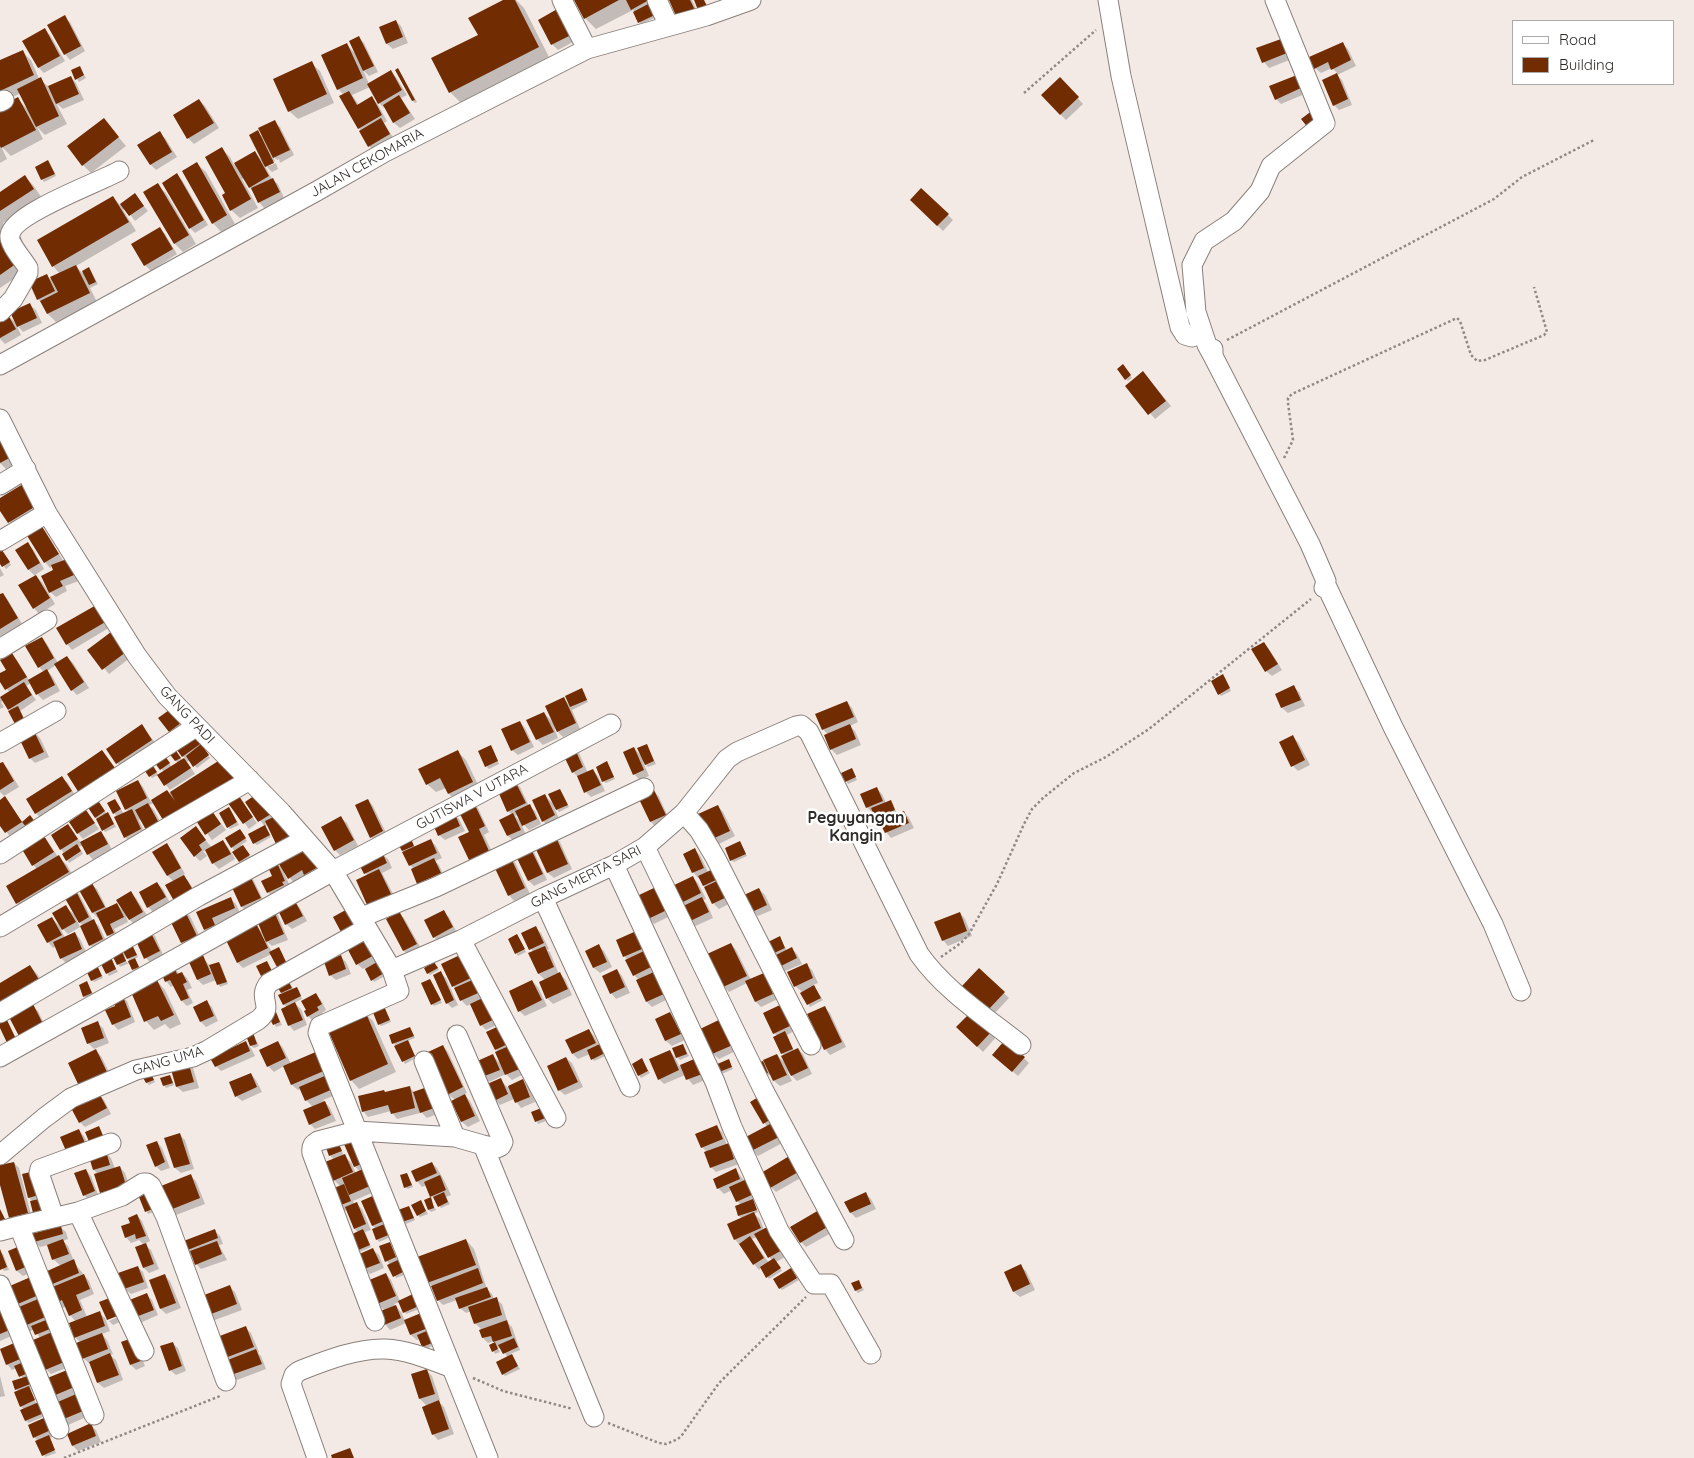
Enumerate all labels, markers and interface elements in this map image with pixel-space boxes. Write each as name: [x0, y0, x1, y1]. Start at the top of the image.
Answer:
legend: [1512, 20, 1674, 85]
text: Road: [1559, 30, 1596, 49]
text: Building: [1559, 55, 1614, 74]
street label: JALAN CEKOMARIA: [307, 125, 427, 201]
street label: GANG PADI: [156, 683, 218, 747]
street label: GUTISWA V UTARA: [413, 760, 531, 834]
district label: Peguyangan Kangin: [807, 808, 905, 846]
street label: GANG MERTA SARI: [528, 842, 644, 912]
street label: GANG UMA: [131, 1043, 205, 1079]

